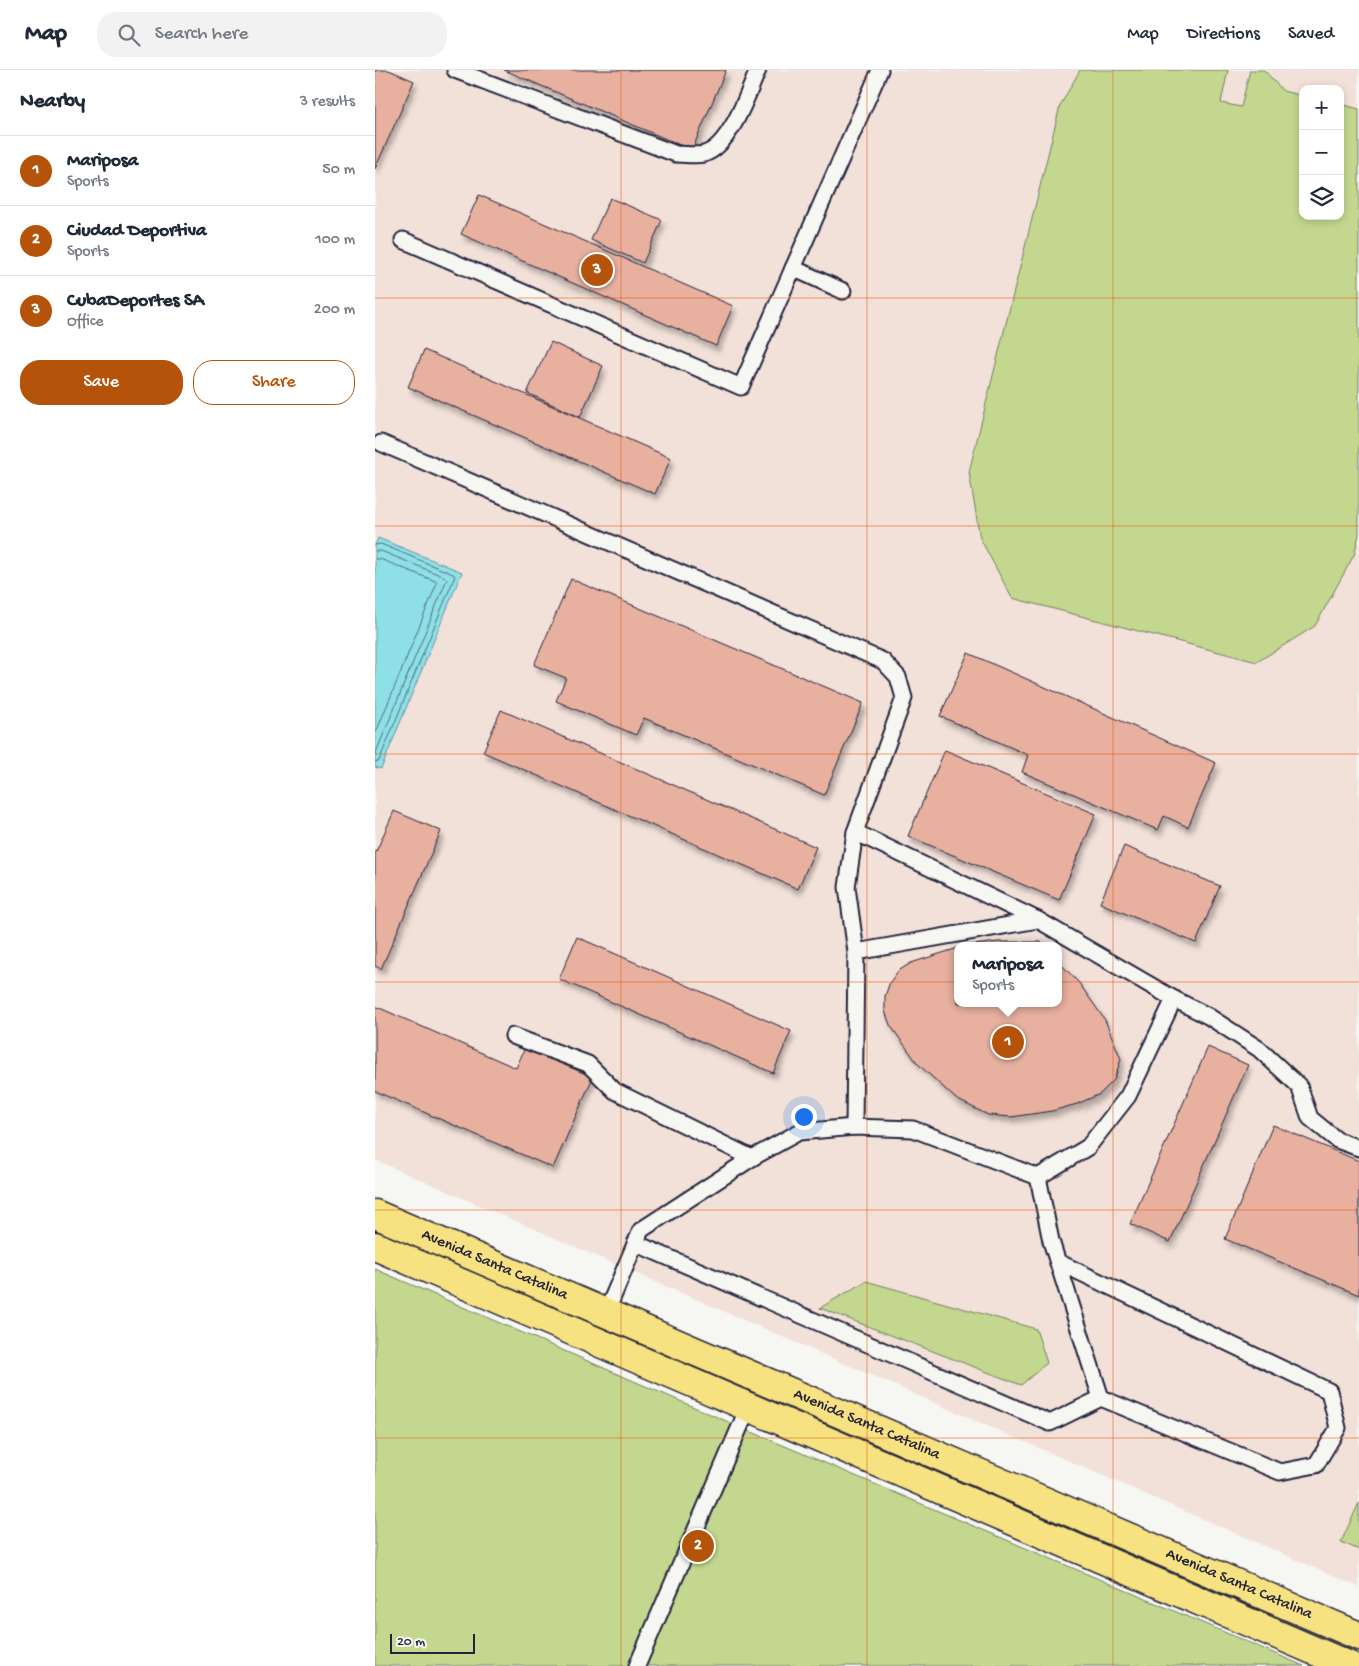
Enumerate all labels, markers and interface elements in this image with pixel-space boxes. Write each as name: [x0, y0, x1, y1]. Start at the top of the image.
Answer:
search box: [97, 12, 447, 57]
text: Map: [25, 20, 67, 49]
icon: search: [115, 21, 143, 49]
text: Search here: [155, 23, 248, 46]
text: Map: [1127, 24, 1159, 45]
text: Directions: [1187, 24, 1260, 45]
text: Saved: [1288, 24, 1334, 45]
map controls: [1299, 85, 1344, 220]
button: +: [1299, 85, 1344, 130]
text: Nearby: [20, 90, 85, 115]
text: 3 results: [300, 93, 355, 112]
button: −: [1299, 130, 1344, 175]
text: Mariposa: [67, 150, 138, 173]
text: 1: [33, 161, 39, 180]
text: 50 m: [322, 161, 355, 180]
text: Sports: [67, 173, 109, 192]
button: layers: [1299, 175, 1344, 220]
text: Ciudad Deportiva: [67, 220, 207, 243]
text: 2: [32, 231, 40, 250]
text: 100 m: [315, 231, 355, 250]
text: Sports: [67, 243, 109, 262]
pin: 3: [581, 251, 613, 289]
text: CubaDeportes SA: [67, 290, 204, 313]
text: 3: [32, 301, 40, 320]
text: 200 m: [314, 301, 355, 320]
text: Office: [67, 313, 104, 332]
button: Save: [20, 360, 183, 405]
button: Share: [193, 360, 355, 405]
popup: [954, 942, 1062, 1007]
text: Mariposa: [972, 954, 1044, 977]
text: Sports: [972, 977, 1014, 996]
pin: 1: [992, 1023, 1024, 1061]
your location: [791, 1104, 817, 1130]
street label: Avenida Santa Catalina: [418, 1225, 572, 1305]
street label: Avenida Santa Catalina: [791, 1385, 944, 1465]
pin: 2: [682, 1527, 714, 1565]
street label: Avenida Santa Catalina: [1163, 1545, 1316, 1625]
scale bar: [390, 1631, 475, 1654]
text: 20 m: [397, 1634, 425, 1651]

